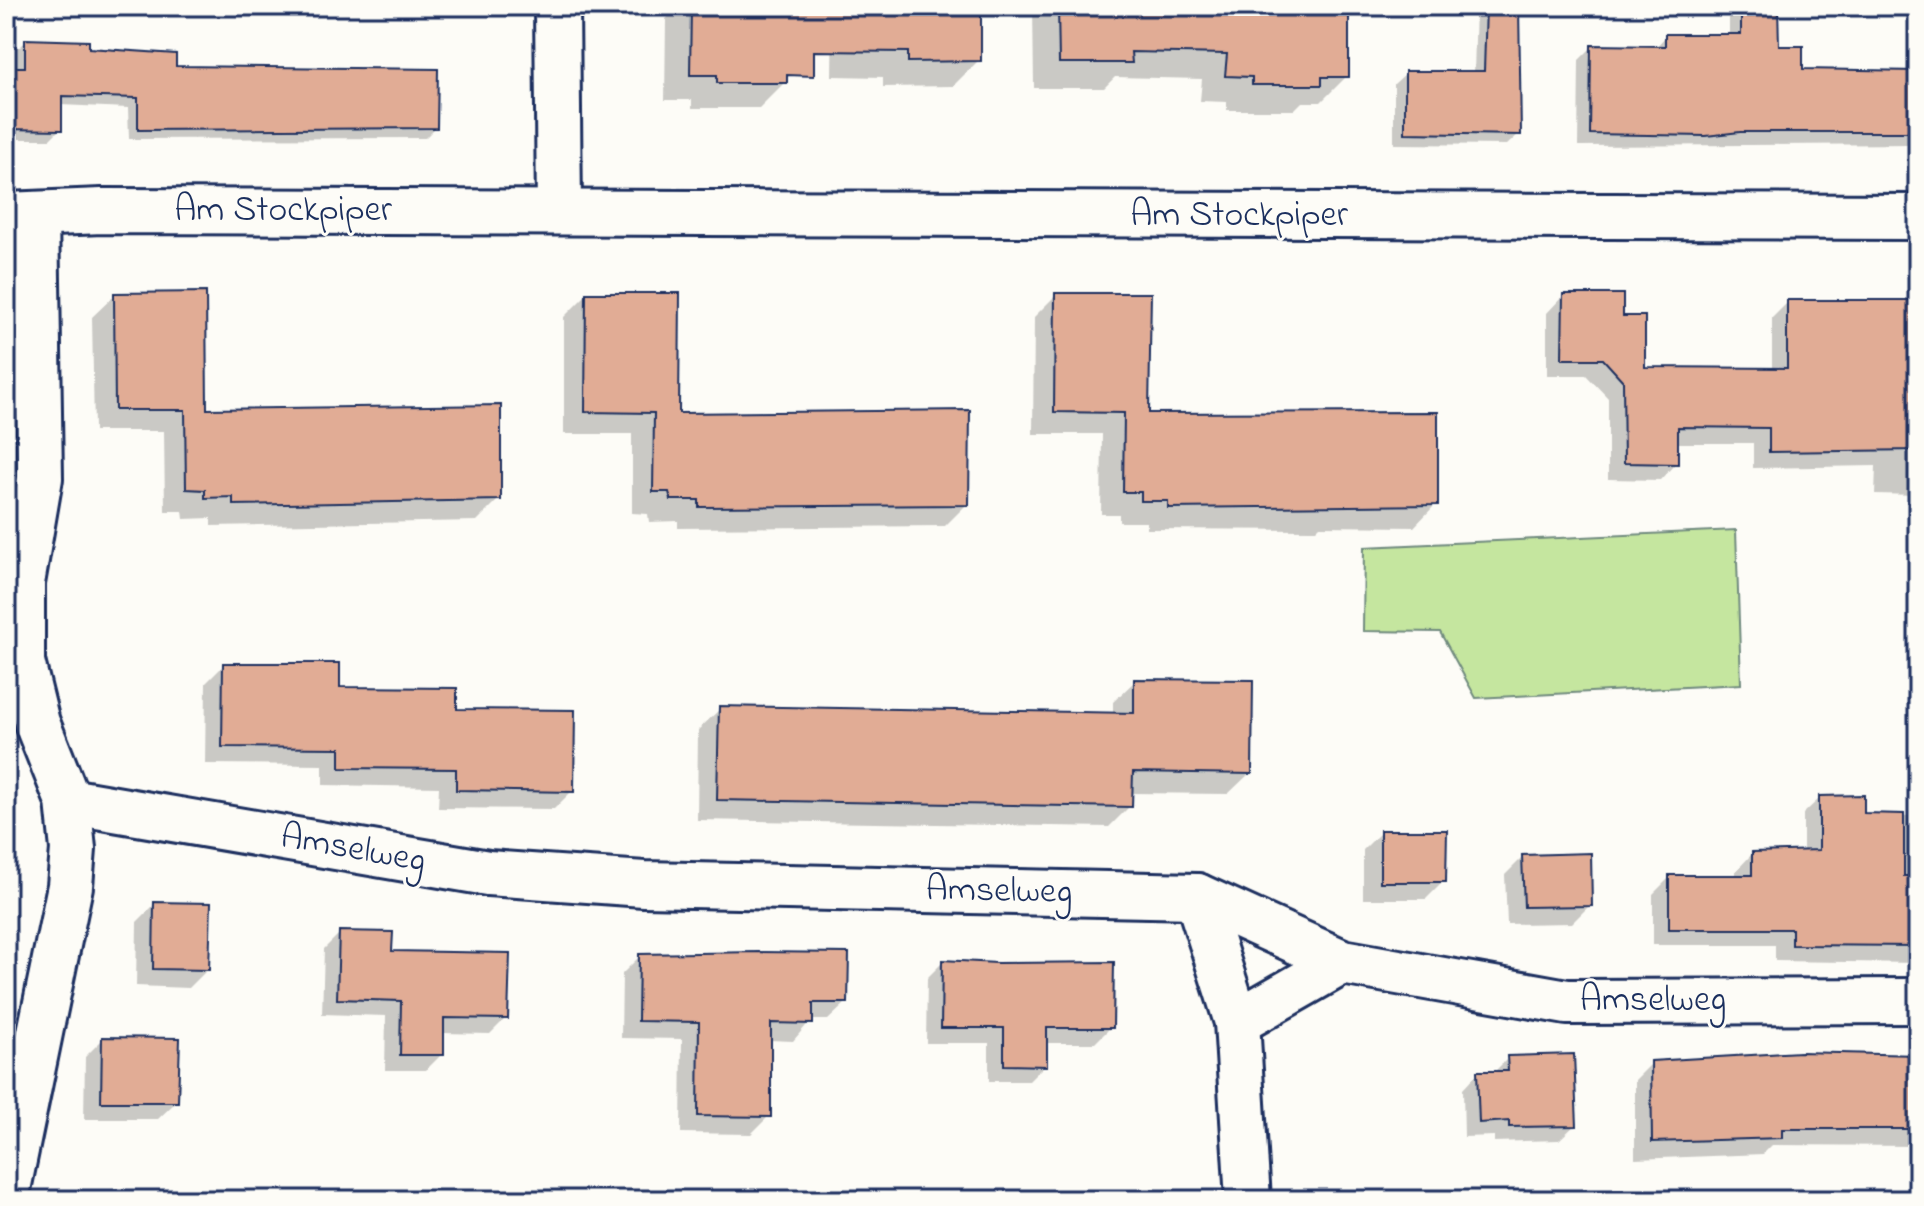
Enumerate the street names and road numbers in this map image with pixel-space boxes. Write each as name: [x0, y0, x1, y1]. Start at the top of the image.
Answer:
street label: Am Stockpiper: [174, 185, 393, 238]
street label: Am Stockpiper: [1130, 190, 1349, 243]
street label: Amselweg: [276, 811, 430, 889]
street label: Amselweg: [925, 864, 1073, 920]
street label: Amselweg: [1580, 975, 1726, 1028]

